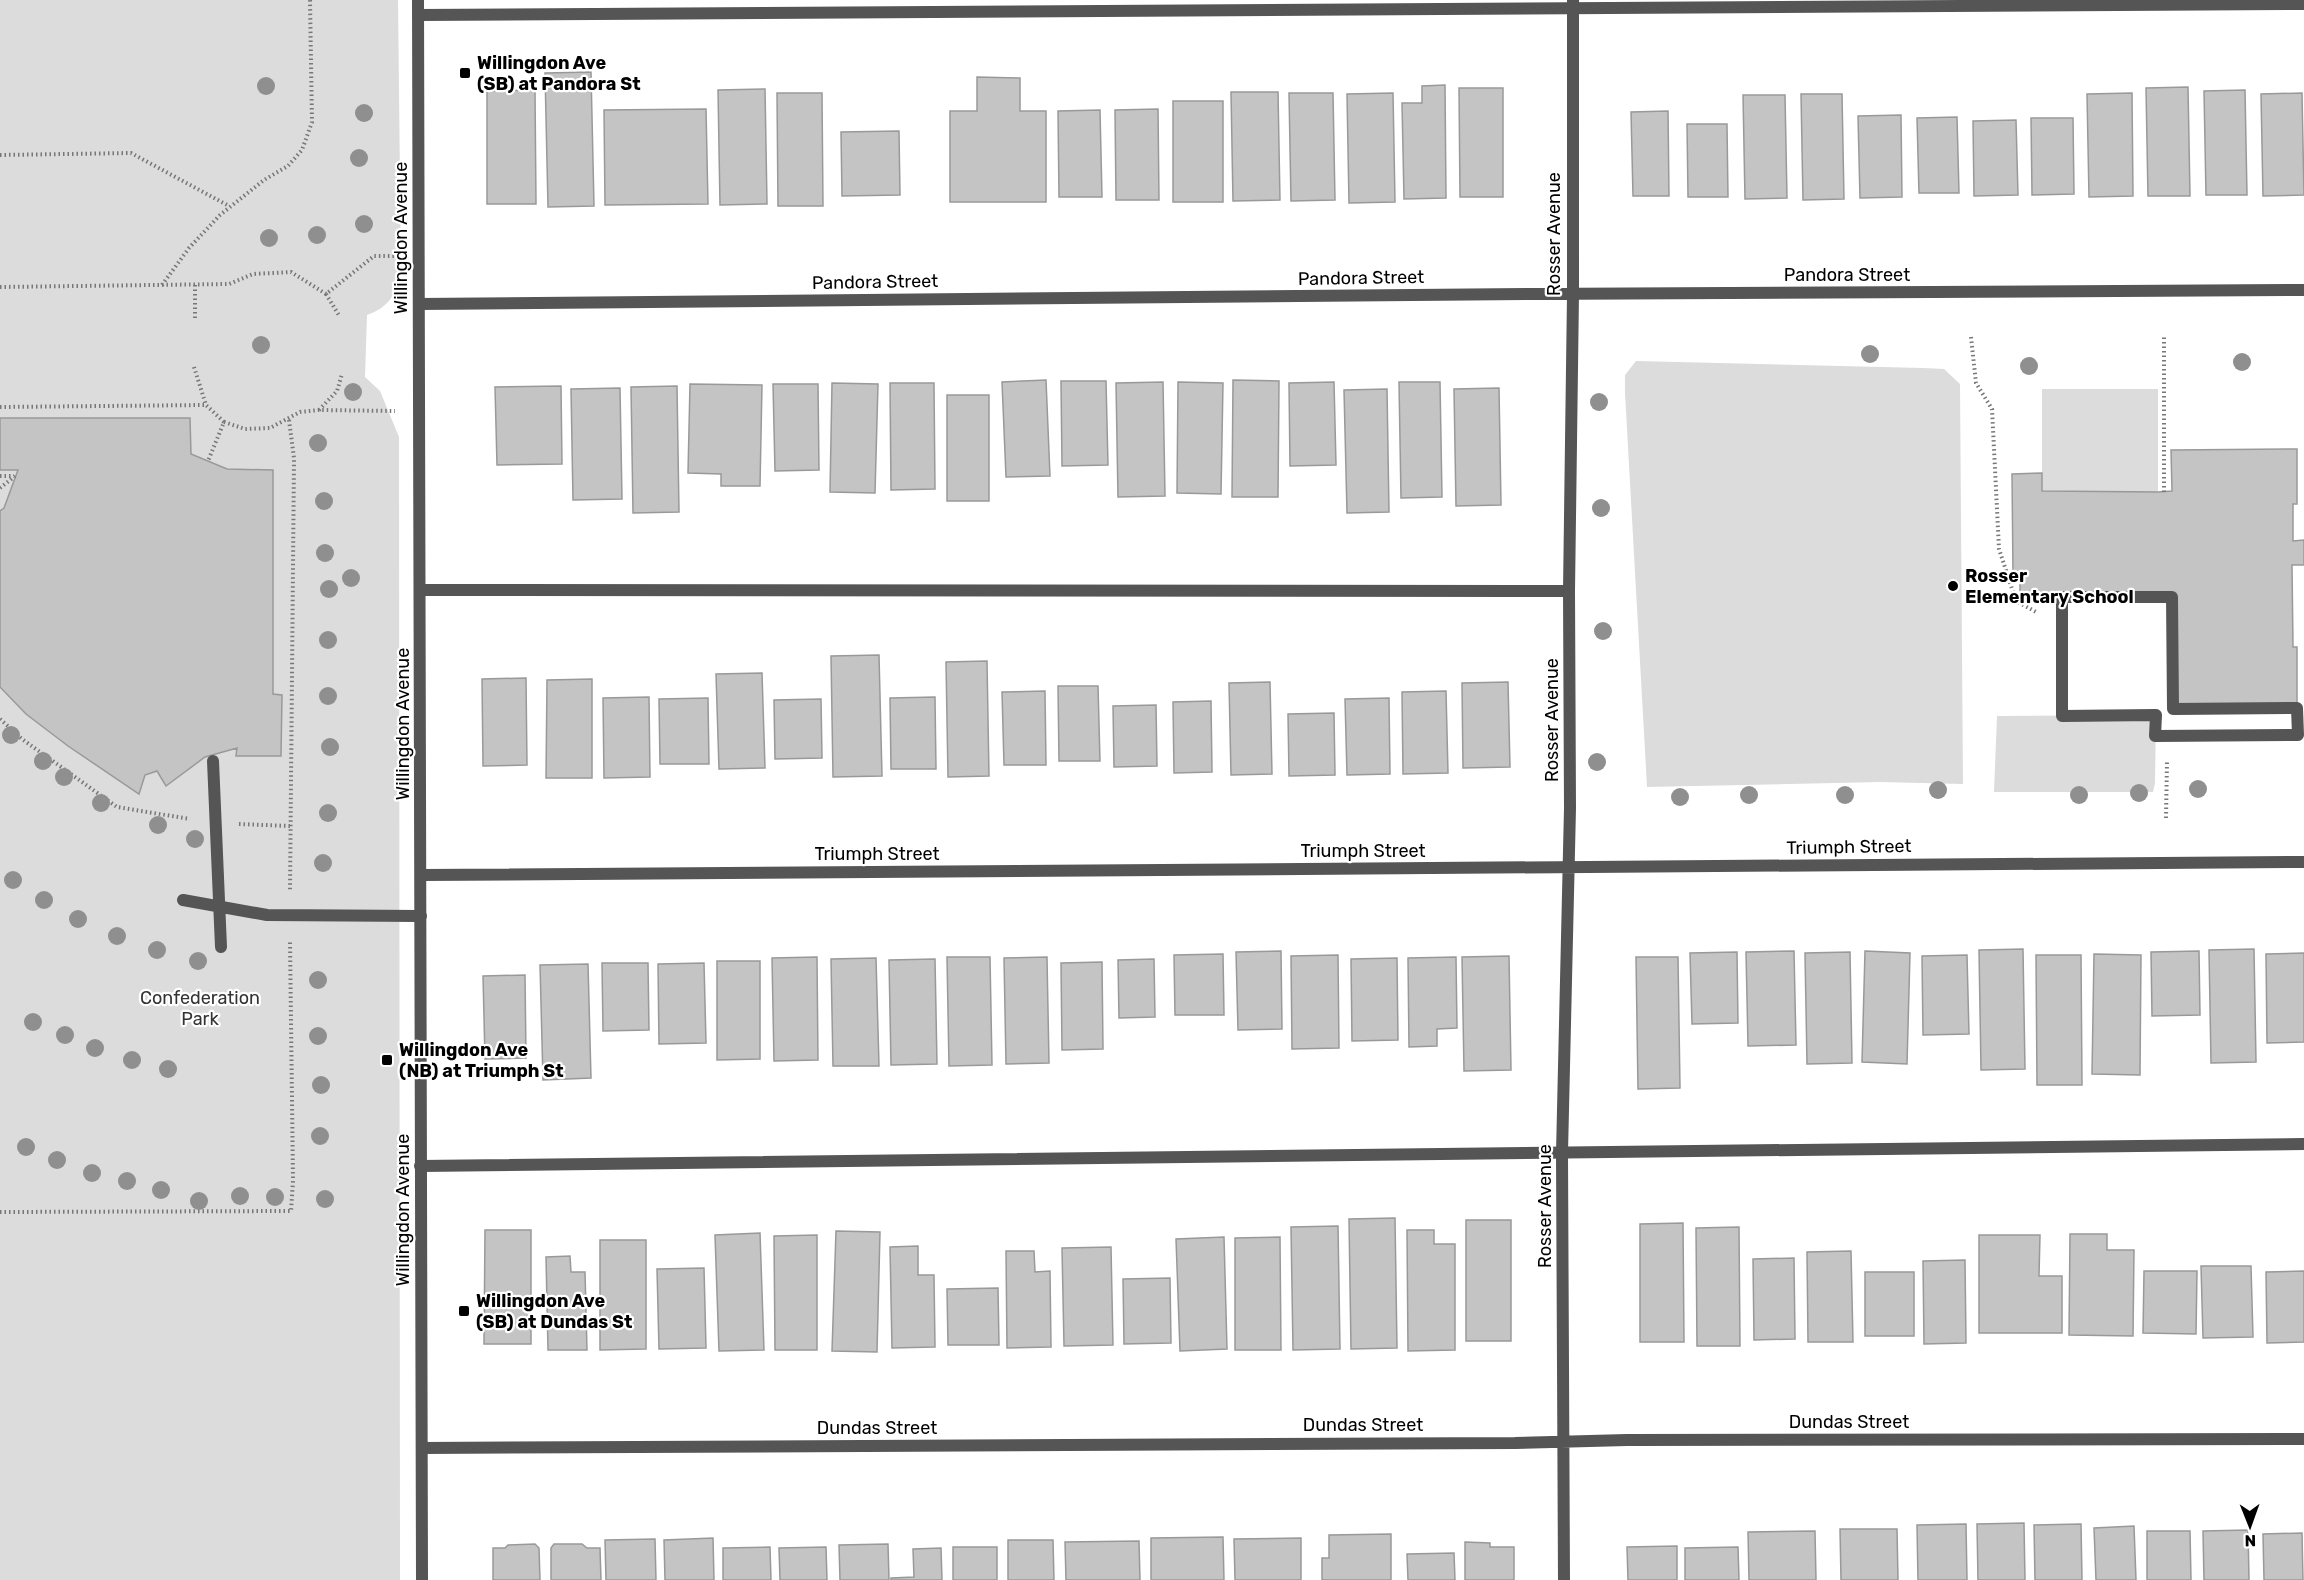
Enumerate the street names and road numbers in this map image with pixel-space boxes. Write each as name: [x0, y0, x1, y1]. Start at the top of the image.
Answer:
street label: Willingdon Avenue: [390, 162, 412, 314]
street label: Rosser Avenue: [1543, 172, 1565, 296]
street label: Pandora Street: [1784, 264, 1910, 286]
street label: Pandora Street: [1298, 266, 1424, 290]
street label: Pandora Street: [812, 270, 938, 294]
street label: Willingdon Avenue: [392, 648, 414, 800]
street label: Rosser Avenue: [1541, 658, 1563, 782]
street label: Triumph Street: [1786, 835, 1912, 859]
street label: Triumph Street: [1300, 840, 1426, 862]
street label: Triumph Street: [814, 843, 940, 865]
street label: Willingdon Avenue: [392, 1134, 414, 1286]
street label: Rosser Avenue: [1534, 1144, 1556, 1268]
street label: Dundas Street: [1789, 1411, 1909, 1433]
street label: Dundas Street: [1303, 1414, 1423, 1436]
street label: Dundas Street: [817, 1417, 937, 1439]

